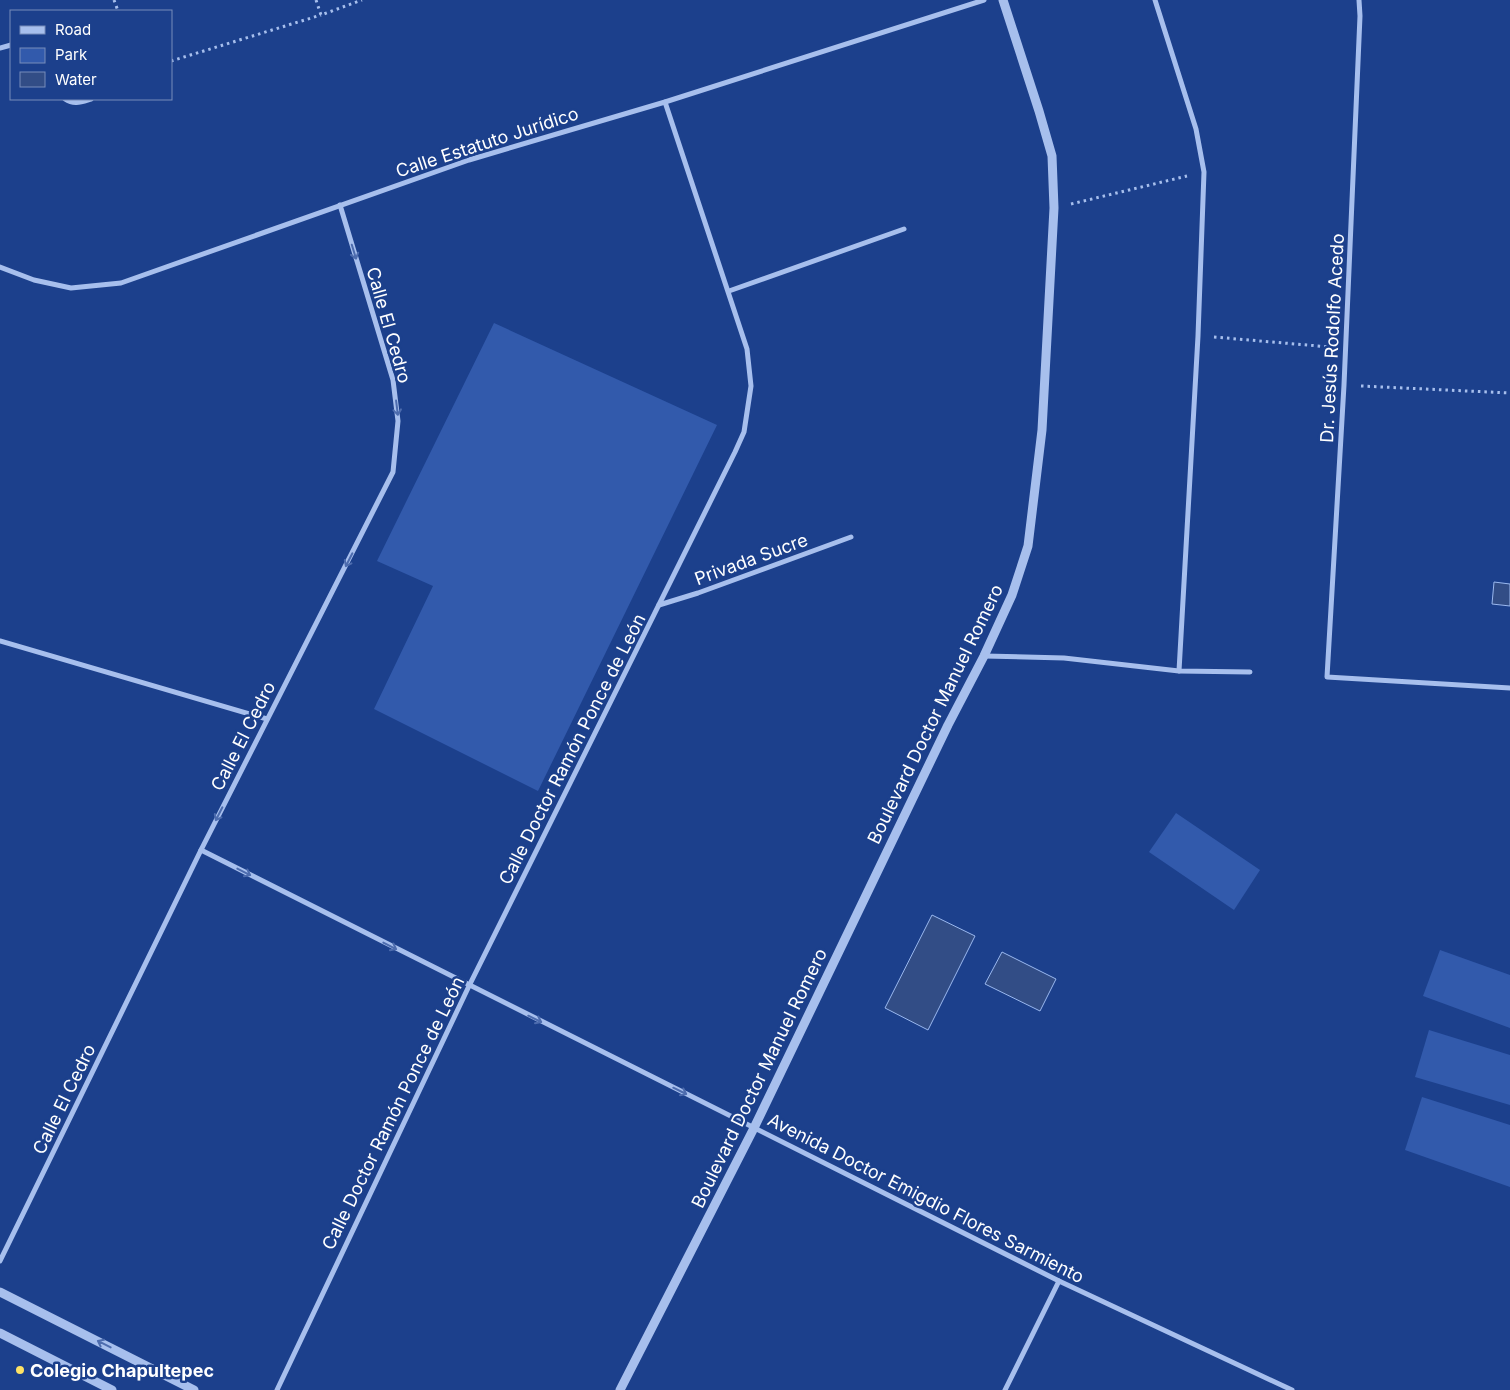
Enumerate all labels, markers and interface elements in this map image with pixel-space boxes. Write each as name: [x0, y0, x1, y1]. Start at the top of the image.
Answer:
legend: [10, 10, 172, 100]
text: Road: [55, 20, 91, 39]
text: Park: [55, 45, 88, 64]
text: Water: [55, 70, 97, 89]
street label: Calle Estatuto Jurídico: [393, 103, 581, 181]
street label: Dr. Jesús Rodolfo Acedo: [1316, 233, 1348, 443]
one-way arrow: [350, 243, 359, 259]
street label: Calle El Cedro: [362, 265, 416, 385]
one-way arrow: [392, 400, 402, 416]
street label: Privada Sucre: [692, 529, 810, 589]
one-way arrow: [344, 552, 354, 567]
street label: Boulevard Doctor Manuel Romero: [863, 581, 1007, 847]
street label: Calle Doctor Ramón Ponce de León: [494, 610, 650, 888]
street label: Calle El Cedro: [206, 678, 280, 794]
one-way arrow: [214, 806, 224, 821]
one-way arrow: [237, 867, 252, 877]
one-way arrow: [382, 941, 397, 951]
street label: Boulevard Doctor Manuel Romero: [687, 945, 831, 1211]
street label: Calle Doctor Ramón Ponce de León: [318, 973, 468, 1253]
one-way arrow: [527, 1014, 542, 1024]
street label: Calle El Cedro: [28, 1041, 100, 1157]
one-way arrow: [672, 1087, 687, 1096]
street label: Avenida Doctor Emigdio Flores Sarmiento: [764, 1109, 1088, 1287]
one-way arrow: [96, 1339, 111, 1349]
place label: Colegio Chapultepec: [30, 1360, 214, 1381]
marker: Colegio Chapultepec: [14, 1364, 26, 1376]

